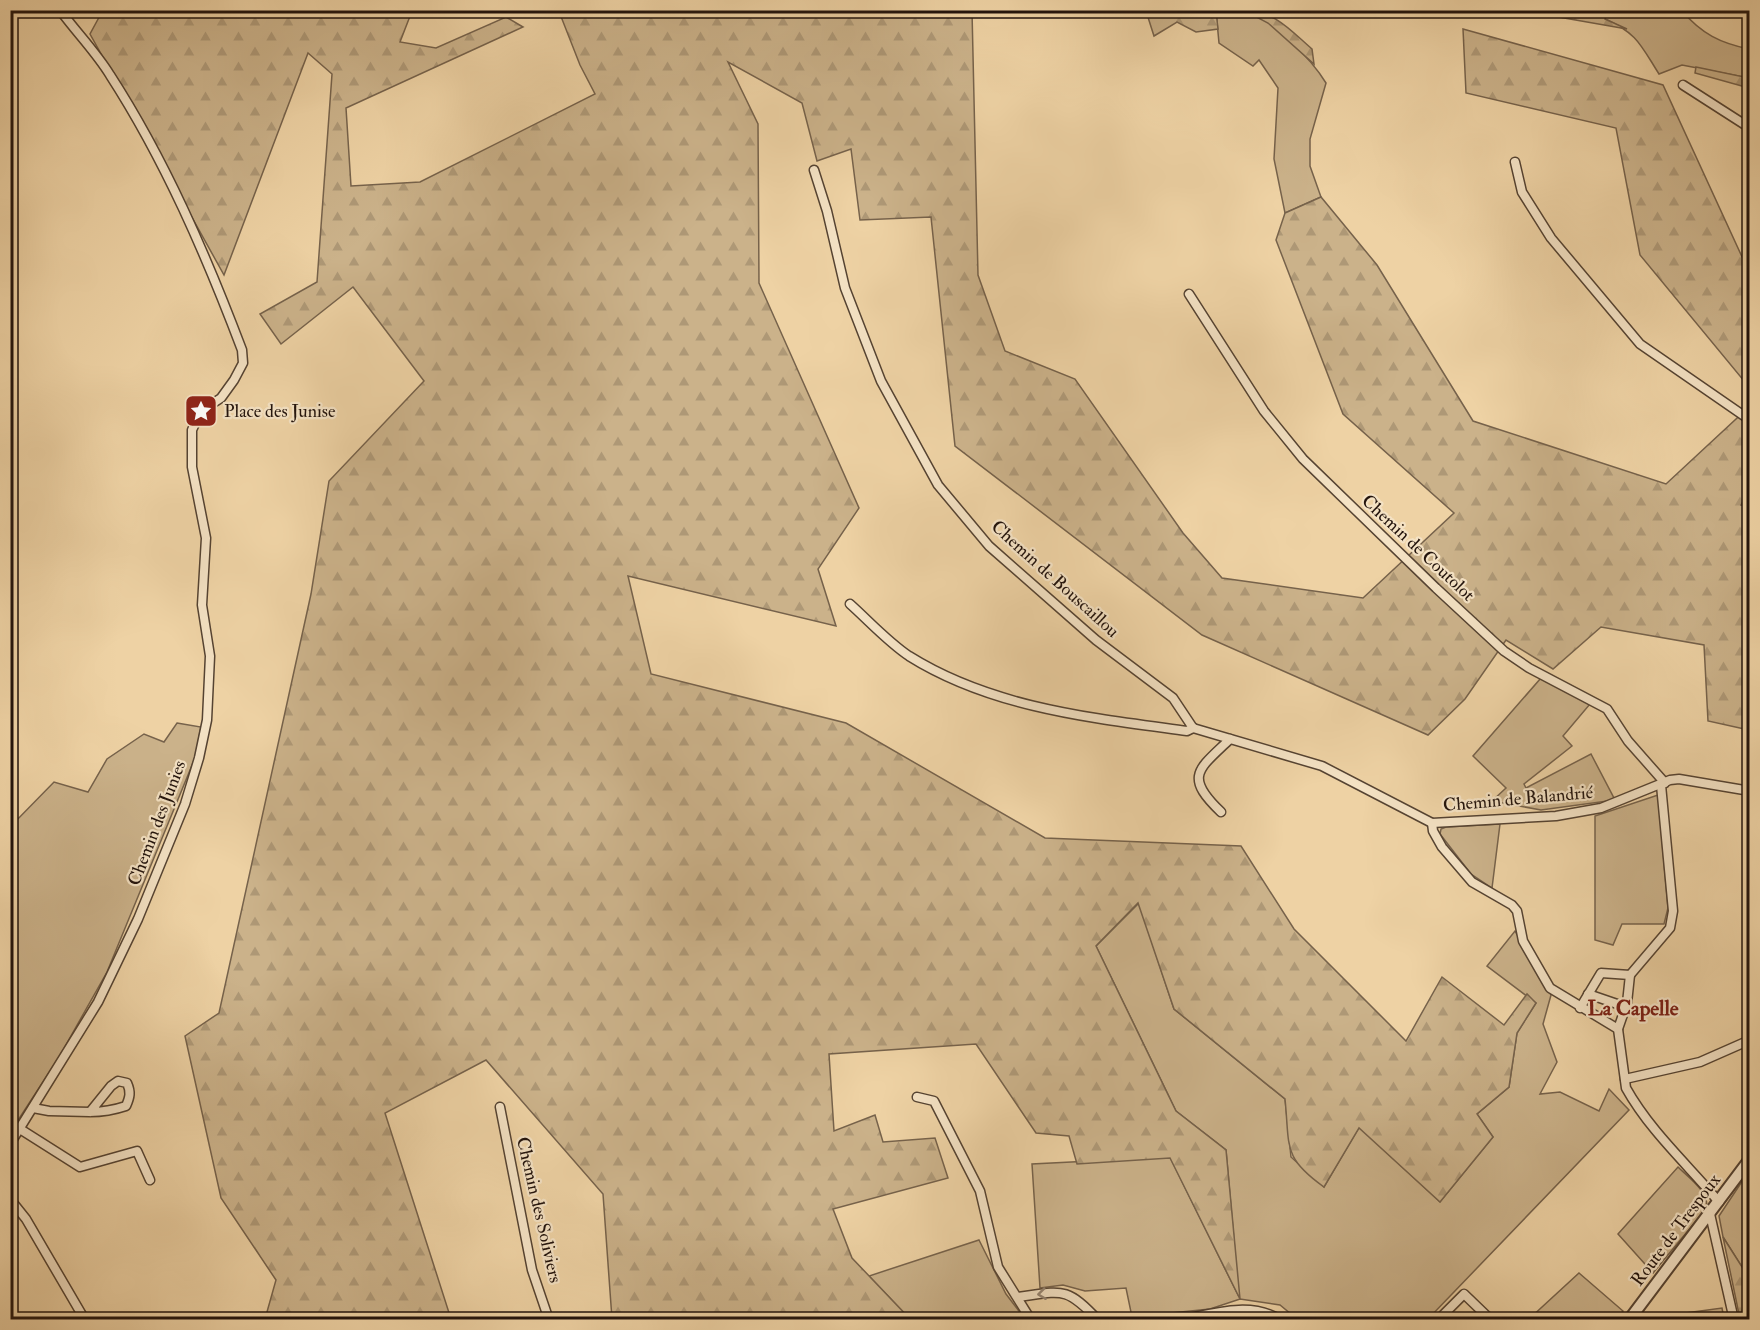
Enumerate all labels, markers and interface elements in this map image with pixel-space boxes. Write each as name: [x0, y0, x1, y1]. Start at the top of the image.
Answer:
place icon: Place des Junise: [183, 393, 219, 429]
place label: Place des Junise: [224, 400, 336, 423]
street label: Chemin de Coutolot: [1357, 490, 1480, 607]
street label: Chemin de Bouscaillou: [986, 515, 1124, 643]
street label: Chemin des Junies: [123, 757, 191, 889]
street label: Chemin de Balandrié: [1442, 781, 1594, 817]
district label: La Capelle: [1587, 995, 1679, 1022]
street label: Chemin des Soliviers: [511, 1135, 567, 1285]
street label: Route de Trespoux: [1626, 1169, 1726, 1291]
one-way arrow: [1038, 1287, 1047, 1300]

